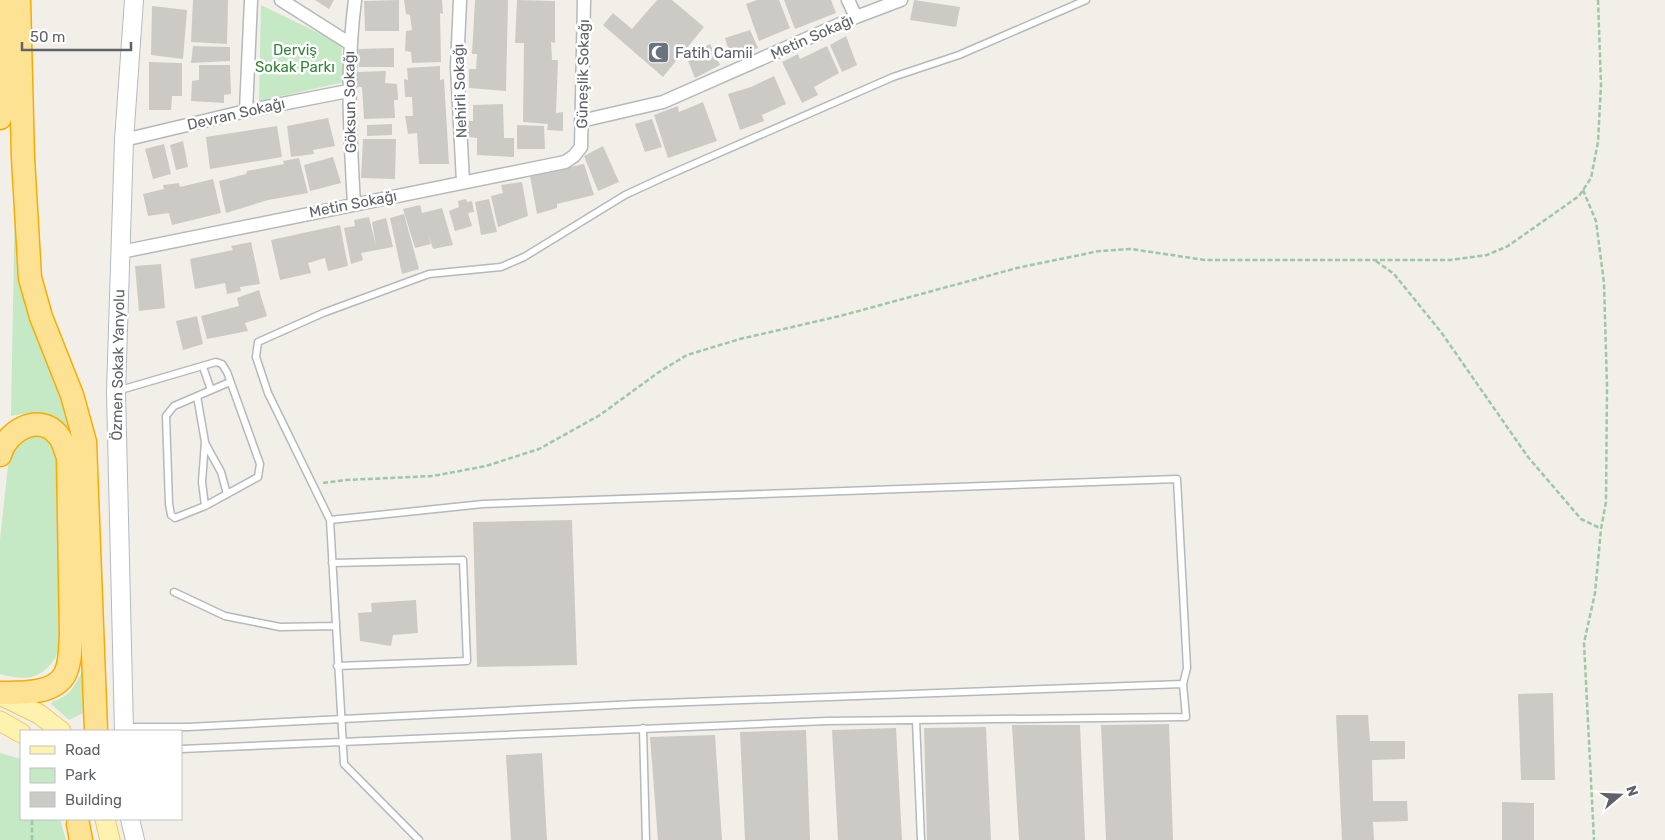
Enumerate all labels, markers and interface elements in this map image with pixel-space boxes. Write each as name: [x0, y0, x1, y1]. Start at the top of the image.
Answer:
street label: Metin Sokağı: [768, 11, 856, 63]
street label: Güneşlik Sokağı: [573, 19, 593, 129]
scale bar: [22, 20, 131, 52]
text: 50 m: [30, 28, 65, 46]
park label: Derviş Sokak Parkı: [255, 41, 335, 76]
mosque icon: Fatih Camii: [647, 41, 671, 65]
street label: Nehirli Sokağı: [449, 43, 471, 139]
place label: Fatih Camii: [675, 44, 753, 62]
street label: Göksun Sokağı: [340, 51, 360, 153]
street label: Devran Sokağı: [185, 94, 287, 134]
street label: Metin Sokağı: [308, 187, 398, 221]
street label: Özmen Sokak Yanyolu: [108, 289, 128, 441]
legend: [20, 730, 182, 820]
text: Road: [65, 741, 101, 759]
text: Park: [65, 766, 96, 784]
north arrow: [1595, 770, 1645, 820]
text: N: [1622, 783, 1641, 798]
text: Building: [65, 791, 122, 809]

